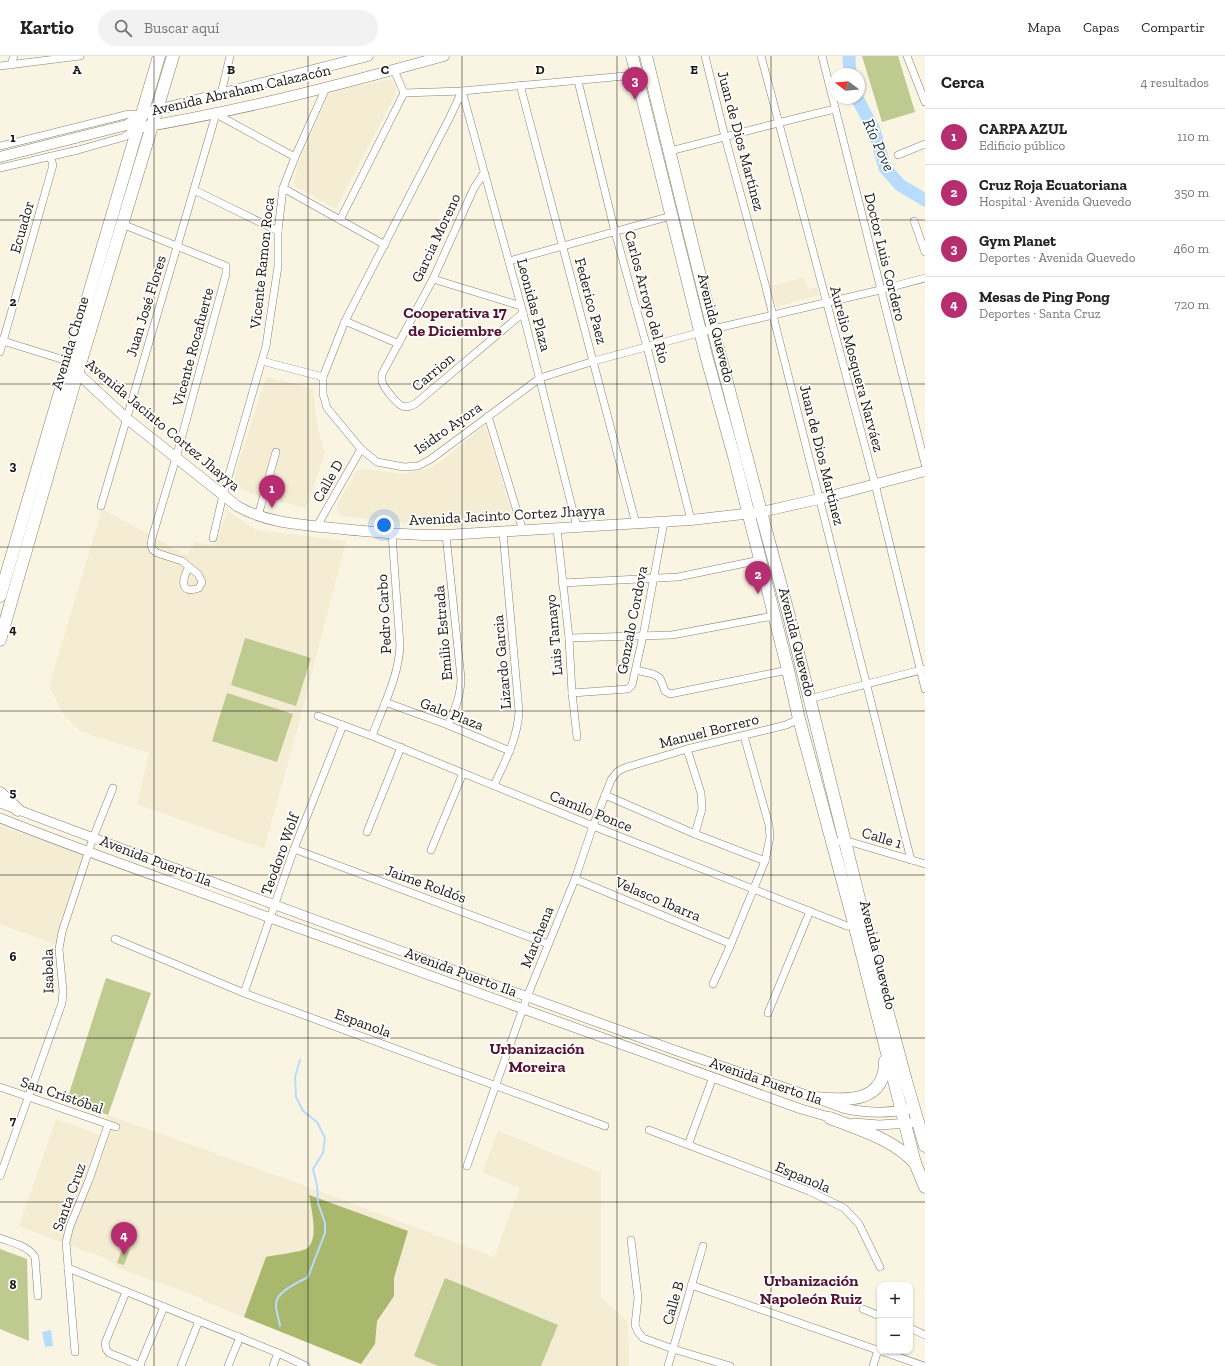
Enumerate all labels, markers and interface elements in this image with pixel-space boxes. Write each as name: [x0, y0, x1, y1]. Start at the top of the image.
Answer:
search box: [98, 10, 378, 46]
text: Kartio: [20, 16, 74, 39]
icon: search: [112, 17, 134, 39]
text: Buscar aquí: [144, 19, 220, 37]
text: Mapa: [1028, 19, 1061, 36]
text: Capas: [1083, 19, 1119, 36]
text: Compartir: [1141, 19, 1205, 36]
street label: Avenida Abraham Calazacón: [150, 60, 333, 119]
text: A: [73, 62, 82, 77]
text: B: [227, 62, 235, 77]
text: C: [381, 62, 389, 77]
text: D: [535, 62, 545, 77]
text: E: [690, 62, 698, 77]
pin: 3: [622, 67, 648, 100]
north arrow: [829, 68, 865, 104]
street label: Juan de Dios Martínez: [714, 69, 768, 213]
text: Cerca: [941, 72, 984, 92]
text: 4 resultados: [1140, 75, 1209, 90]
water label: Río Pove: [859, 116, 899, 174]
text: CARPA AZUL: [979, 120, 1067, 138]
text: 1: [951, 129, 957, 144]
text: 110 m: [1177, 129, 1209, 144]
text: 1: [10, 130, 16, 145]
text: Edificio público: [979, 138, 1065, 153]
text: Cruz Roja Ecuatoriana: [979, 176, 1127, 194]
text: 2: [951, 185, 957, 200]
text: 350 m: [1174, 185, 1209, 200]
street label: Garcia Moreno: [408, 190, 465, 285]
street label: Doctor Luis Cordero: [860, 191, 910, 323]
text: Hospital · Avenida Quevedo: [979, 194, 1131, 209]
street label: Vicente Ramon Roca: [246, 196, 278, 331]
street label: Ecuador: [6, 199, 38, 255]
street label: Carlos Arroyo del Rio: [621, 229, 673, 366]
text: Gym Planet: [979, 232, 1056, 250]
text: 3: [951, 241, 957, 256]
text: 460 m: [1173, 241, 1209, 256]
text: Deportes · Avenida Quevedo: [979, 250, 1135, 265]
street label: Juan José Flores: [122, 253, 170, 359]
street label: Federico Paez: [571, 256, 611, 346]
street label: Leonidas Plaza: [513, 257, 555, 353]
street label: Avenida Quevedo: [694, 272, 738, 385]
street label: Aurelio Mosquera Narváez: [826, 284, 888, 454]
street label: Vicente Rocafuerte: [168, 286, 218, 409]
text: Mesas de Ping Pong: [979, 288, 1110, 306]
text: 2: [10, 294, 17, 309]
street label: Avenida Chone: [47, 294, 93, 392]
text: 4: [950, 297, 958, 312]
text: 720 m: [1175, 297, 1209, 312]
district label: Cooperativa 17 de Diciembre: [403, 303, 507, 340]
text: Deportes · Santa Cruz: [979, 306, 1101, 321]
street label: Carrion: [408, 349, 458, 395]
street label: Avenida Jacinto Cortez Jhayya: [82, 355, 244, 495]
street label: Juan de Dios Martínez: [796, 383, 848, 527]
street label: Isidro Ayora: [411, 398, 485, 458]
street label: Calle D: [309, 457, 347, 505]
text: 3: [10, 458, 17, 473]
pin: 1: [259, 475, 285, 508]
street label: Avenida Jacinto Cortez Jhayya: [409, 501, 605, 529]
your location: [374, 515, 394, 535]
pin: 2: [745, 561, 771, 594]
street label: Gonzalo Cordova: [613, 564, 651, 676]
street label: Pedro Carbo: [373, 573, 395, 654]
street label: Emilio Estrada: [430, 585, 456, 681]
street label: Avenida Quevedo: [775, 586, 819, 699]
street label: Luis Tamayo: [541, 593, 567, 676]
street label: Lizardo Garcia: [489, 614, 515, 710]
text: 4: [9, 622, 17, 637]
street label: Galo Plaza: [418, 694, 486, 734]
street label: Manuel Borrero: [657, 710, 761, 752]
text: 5: [10, 785, 17, 800]
street label: Camilo Ponce: [547, 786, 635, 836]
street label: Teodoro Wolf: [257, 810, 304, 897]
street label: Calle 1: [860, 823, 905, 853]
street label: Avenida Puerto Ila: [98, 831, 214, 891]
street label: Jaime Roldós: [383, 861, 469, 907]
street label: Velasco Ibarra: [611, 872, 704, 925]
street label: Avenida Quevedo: [856, 899, 900, 1012]
street label: Marchena: [517, 904, 557, 970]
street label: Avenida Puerto Ila: [402, 943, 520, 1001]
street label: Isabela: [39, 948, 57, 994]
text: 6: [10, 949, 17, 964]
street label: Espanola: [332, 1005, 394, 1041]
district label: Urbanización Moreira: [489, 1039, 585, 1076]
street label: Avenida Puerto Ila: [707, 1053, 825, 1109]
street label: San Cristóbal: [18, 1072, 106, 1118]
text: 7: [10, 1113, 17, 1128]
street label: Espanola: [773, 1157, 833, 1197]
street label: Santa Cruz: [48, 1160, 90, 1234]
pin: 4: [111, 1222, 137, 1255]
district label: Urbanización Napoleón Ruiz: [760, 1271, 863, 1308]
text: 8: [9, 1277, 17, 1292]
street label: Calle B: [658, 1279, 688, 1327]
map controls: [877, 1282, 913, 1354]
button: +: [877, 1282, 913, 1318]
button: −: [877, 1318, 913, 1354]

